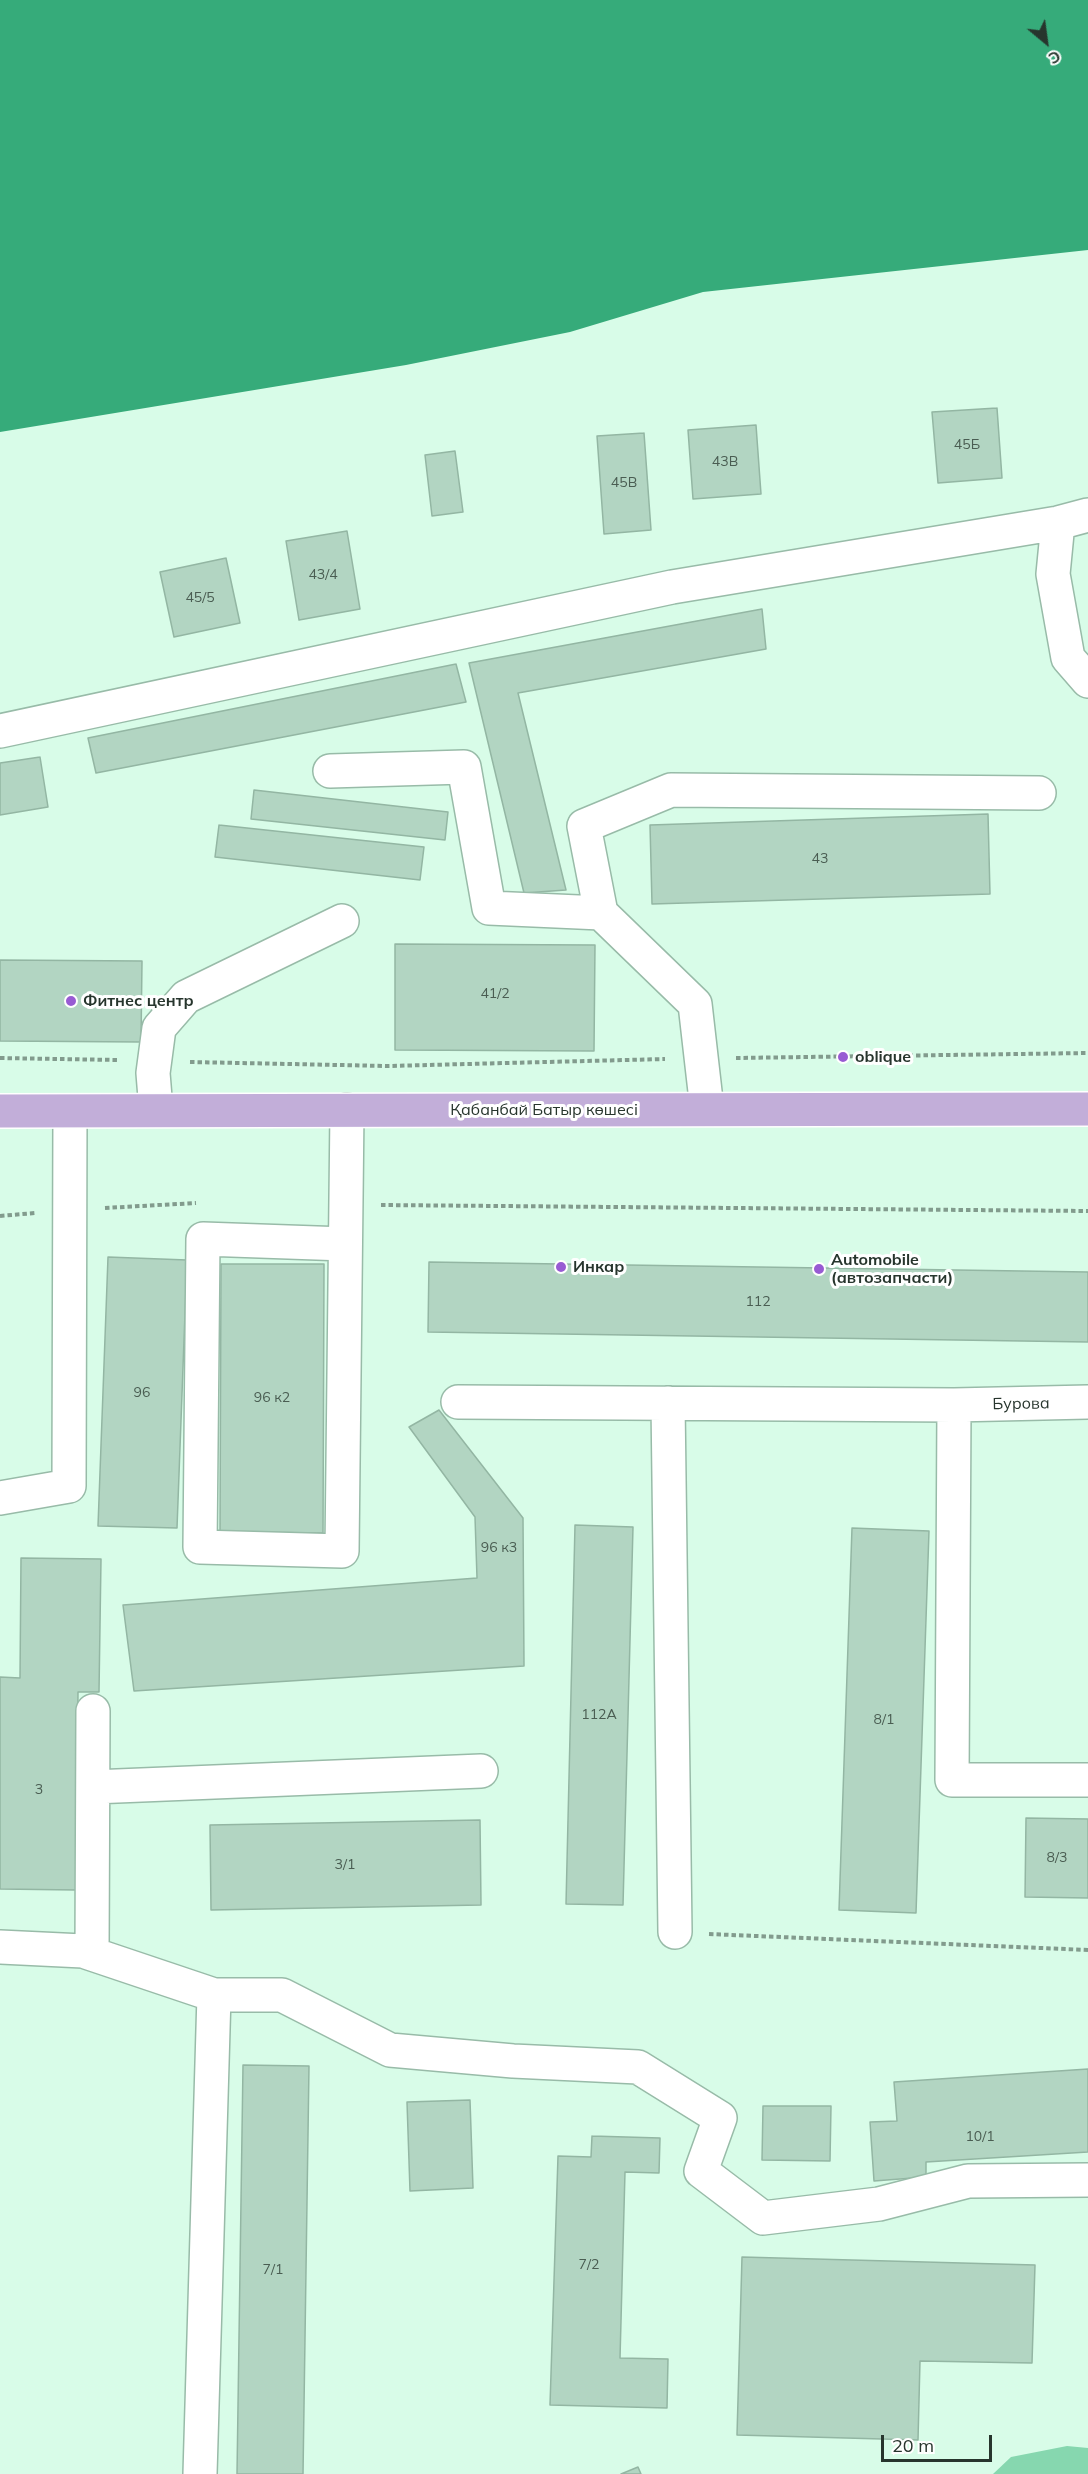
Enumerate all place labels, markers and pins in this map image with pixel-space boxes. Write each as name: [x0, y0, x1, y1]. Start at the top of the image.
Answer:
place label: Фитнес центр: [83, 991, 194, 1011]
marker: Фитнес центр: [64, 994, 78, 1008]
place label: oblique: [855, 1047, 911, 1067]
marker: oblique: [836, 1050, 850, 1064]
place label: Automobile (автозапчасти): [831, 1250, 953, 1288]
place label: Инкар: [573, 1257, 624, 1277]
marker: Инкар: [554, 1260, 568, 1274]
marker: Automobile (автозапчасти): [812, 1262, 826, 1276]

